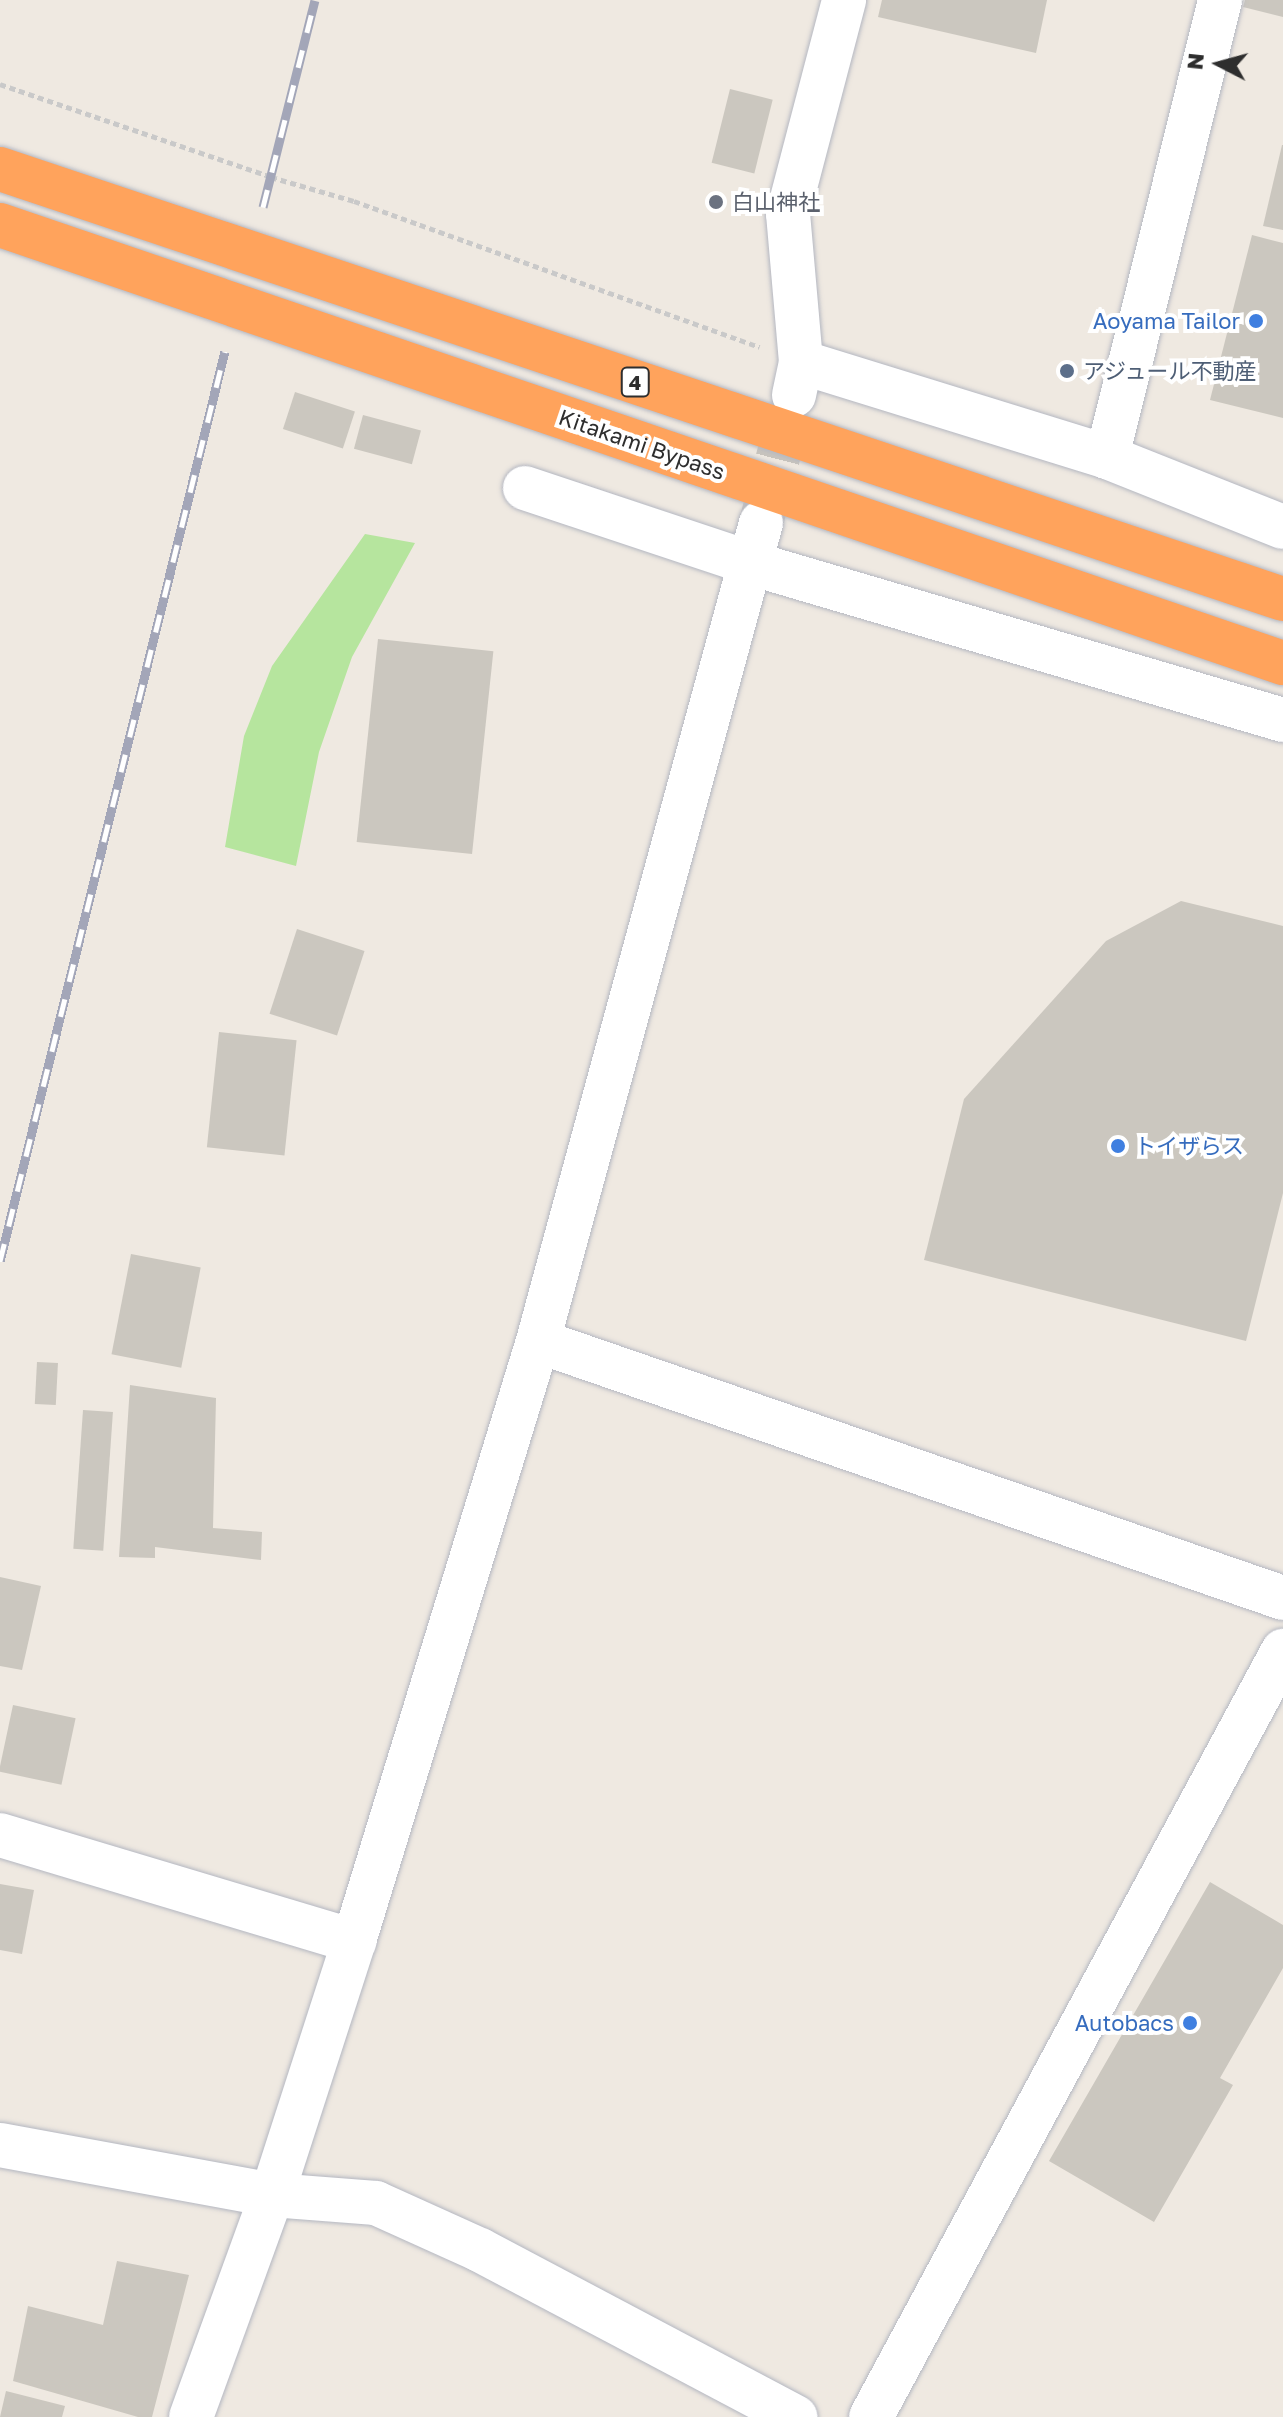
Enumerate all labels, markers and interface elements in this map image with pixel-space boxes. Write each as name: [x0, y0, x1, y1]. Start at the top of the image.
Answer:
north arrow: [1179, 24, 1259, 104]
text: N: [1180, 52, 1209, 71]
place label: 白山神社: [732, 189, 820, 215]
marker: 白山神社: [707, 193, 725, 211]
place label: Aoyama Tailor: [1093, 308, 1240, 334]
marker: Aoyama Tailor: [1247, 312, 1265, 330]
place label: アジュール不動産: [1083, 358, 1259, 384]
marker: アジュール不動産: [1058, 362, 1076, 380]
road number: 4: [619, 366, 651, 398]
street label: Kitakami Bypass: [555, 403, 729, 485]
place label: トイザらス: [1134, 1133, 1244, 1159]
marker: トイザらス: [1109, 1137, 1127, 1155]
place label: Autobacs: [1075, 2010, 1174, 2036]
marker: Autobacs: [1181, 2014, 1199, 2032]

